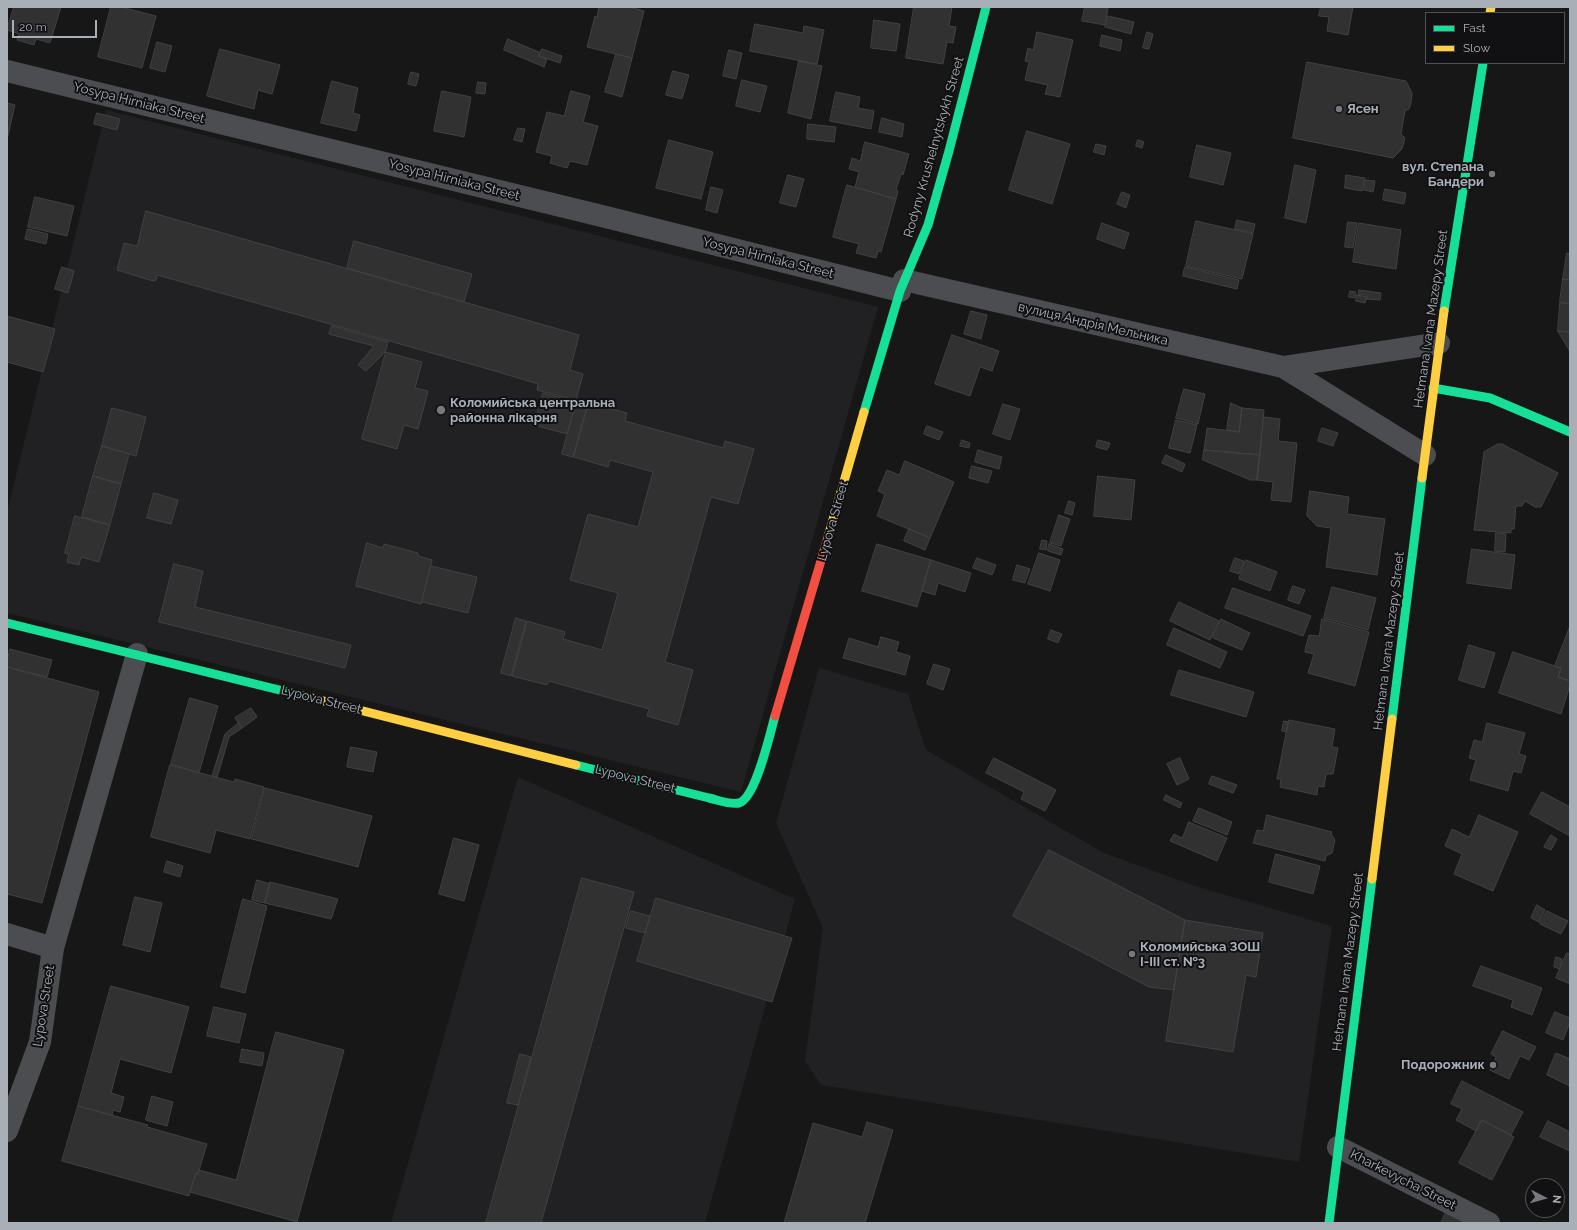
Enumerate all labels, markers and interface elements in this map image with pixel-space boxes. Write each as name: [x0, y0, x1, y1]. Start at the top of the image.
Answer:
scale bar: [14, 12, 99, 38]
legend: [1425, 12, 1565, 64]
text: 20 m: [19, 20, 47, 34]
text: Fast: [1463, 21, 1486, 35]
text: Slow: [1463, 41, 1490, 55]
street label: Rodyny Krushelnytskykh Street: [901, 55, 967, 239]
street label: Yosypa Hirniaka Street: [72, 79, 206, 127]
place label: Ясен: [1347, 101, 1379, 117]
marker: Ясен: [1334, 104, 1344, 114]
street label: Yosypa Hirniaka Street: [387, 156, 521, 204]
place label: вул. Степана Бандери: [1402, 159, 1484, 190]
marker: вул. Степана Бандери: [1487, 169, 1497, 179]
street label: Hetmana Ivana Mazepy Street: [1411, 229, 1451, 409]
street label: Yosypa Hirniaka Street: [701, 234, 835, 282]
street label: вулиця Андрія Мельника: [1017, 299, 1169, 349]
place label: Коломийська центральна районна лікарня: [450, 395, 615, 426]
marker: Коломийська центральна районна лікарня: [435, 404, 447, 416]
street label: Lypova Street: [814, 479, 852, 563]
street label: Hetmana Ivana Mazepy Street: [1370, 551, 1408, 731]
street label: Lypova Street: [279, 682, 363, 718]
street label: Lypova Street: [593, 761, 677, 797]
street label: Hetmana Ivana Mazepy Street: [1329, 872, 1367, 1052]
place label: Коломийська ЗОШ І-ІІІ ст. №3: [1140, 939, 1260, 970]
marker: Коломийська ЗОШ І-ІІІ ст. №3: [1127, 949, 1137, 959]
street label: Lypova Street: [30, 964, 58, 1048]
place label: Подорожник: [1401, 1057, 1485, 1073]
marker: Подорожник: [1488, 1060, 1498, 1070]
street label: Kharkevycha Street: [1348, 1147, 1458, 1213]
north arrow: [1525, 1178, 1565, 1218]
text: N: [1550, 1194, 1563, 1204]

